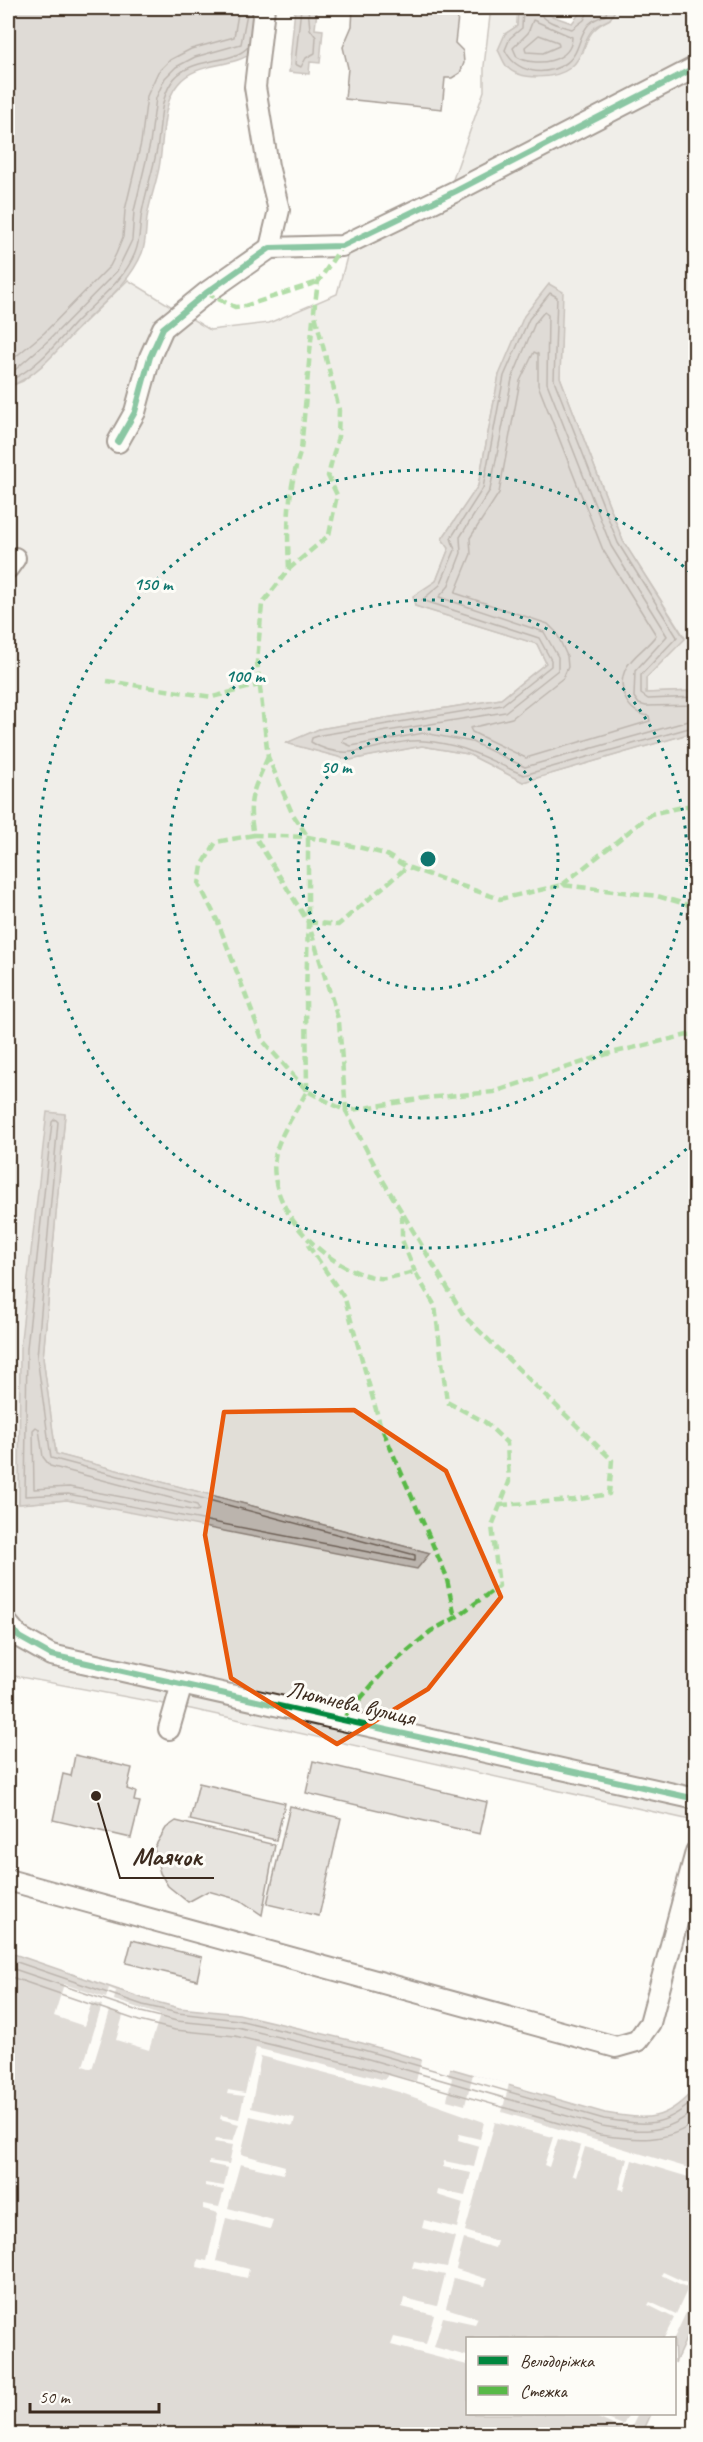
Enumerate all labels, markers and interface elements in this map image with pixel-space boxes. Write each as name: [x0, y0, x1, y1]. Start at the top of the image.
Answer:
text: 150 m: [134, 573, 174, 595]
text: 100 m: [226, 665, 266, 687]
text: 50 m: [321, 756, 353, 778]
centre of rings: [418, 849, 438, 869]
street label: Лютнева вулиця: [284, 1674, 420, 1733]
callout: Маячок: [120, 1834, 214, 1878]
text: Маячок: [132, 1840, 203, 1873]
legend: [466, 2337, 676, 2415]
text: Велодоріжка: [520, 2350, 595, 2372]
scale bar: [30, 2376, 159, 2414]
text: Стежка: [520, 2380, 568, 2402]
text: 50 m: [39, 2386, 72, 2408]

